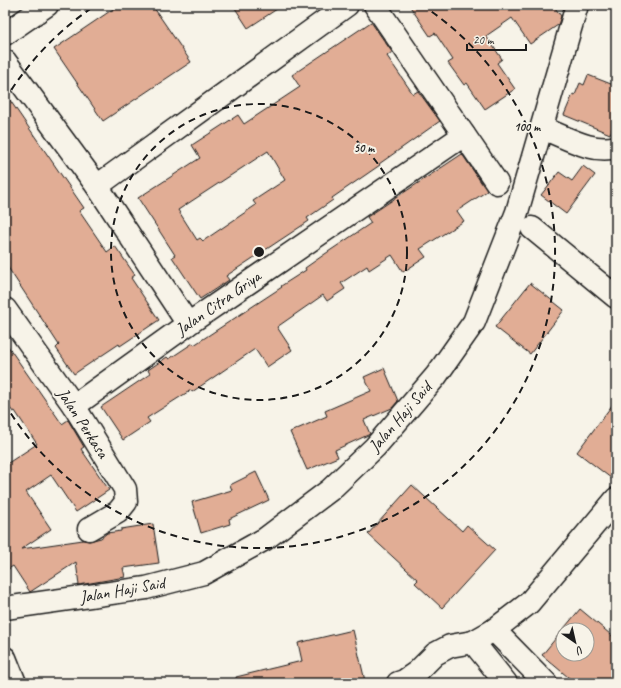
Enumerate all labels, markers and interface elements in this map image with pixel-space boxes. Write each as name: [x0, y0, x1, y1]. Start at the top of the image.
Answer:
scale bar: [467, 26, 526, 52]
text: 20 m: [473, 32, 495, 48]
text: 100 m: [514, 119, 541, 135]
text: 50 m: [354, 140, 375, 156]
centre of rings: [252, 245, 266, 259]
street label: Jalan Citra Griya: [171, 265, 266, 341]
street label: Jalan Haji Said: [363, 376, 438, 457]
street label: Jalan Perkasa: [52, 383, 114, 463]
street label: Jalan Haji Said: [77, 572, 168, 608]
north arrow: [555, 622, 595, 662]
text: U: [572, 643, 587, 659]

